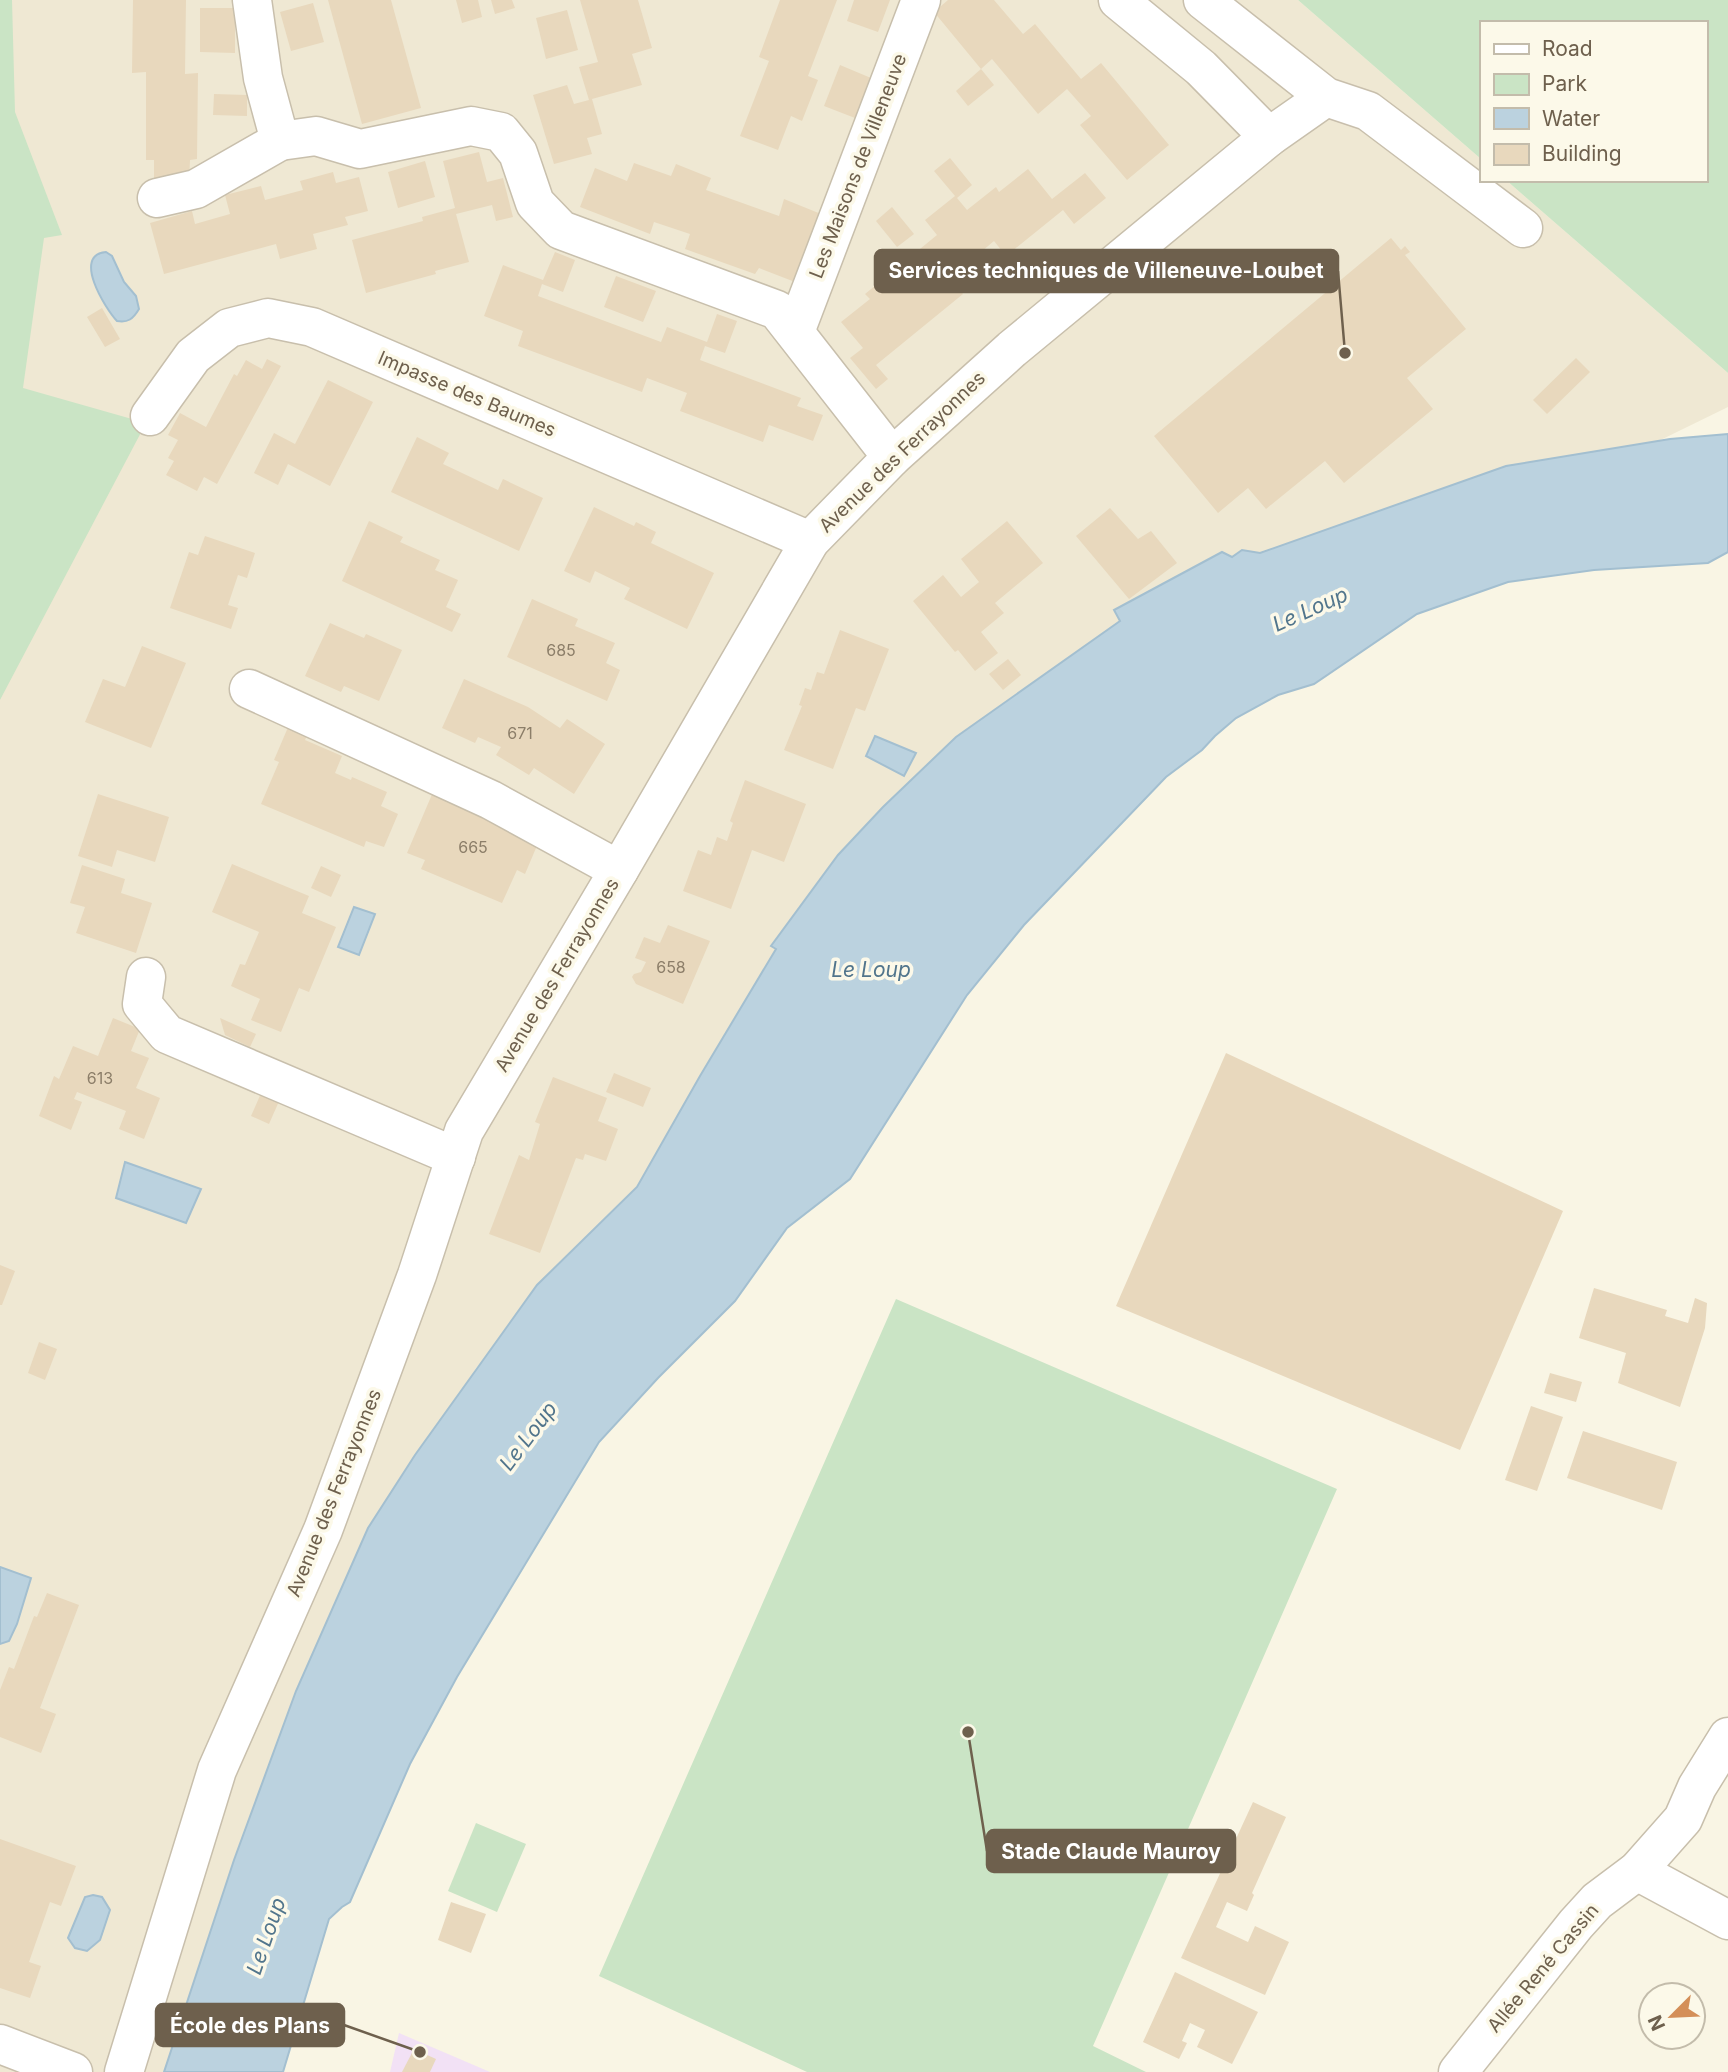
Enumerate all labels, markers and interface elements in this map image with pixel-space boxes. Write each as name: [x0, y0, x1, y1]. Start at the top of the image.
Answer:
legend: [1480, 21, 1707, 182]
text: Road: [1542, 36, 1593, 61]
street label: Les Maisons de Villeneuve: [805, 50, 911, 282]
text: Park: [1542, 71, 1587, 96]
text: Water: [1542, 106, 1600, 131]
text: Building: [1542, 141, 1622, 166]
callout: Services techniques de Villeneuve-Loubet: [875, 250, 1338, 292]
text: Services techniques de Villeneuve-Loubet: [888, 258, 1324, 283]
street label: Impasse des Baumes: [375, 346, 559, 442]
street label: Avenue des Ferrayonnes: [814, 367, 990, 537]
water label: Le Loup: [1269, 581, 1351, 637]
house number: 685: [546, 640, 576, 660]
house number: 671: [507, 723, 533, 743]
house number: 665: [458, 837, 488, 857]
street label: Avenue des Ferrayonnes: [490, 874, 624, 1076]
house number: 658: [656, 957, 686, 977]
water label: Le Loup: [831, 957, 911, 982]
house number: 613: [87, 1068, 113, 1088]
street label: Avenue des Ferrayonnes: [282, 1386, 386, 1600]
water label: Le Loup: [494, 1397, 562, 1475]
callout: Stade Claude Mauroy: [987, 1830, 1235, 1872]
text: Stade Claude Mauroy: [1001, 1839, 1221, 1864]
water label: Le Loup: [241, 1894, 291, 1978]
street label: Allée René Cassin: [1482, 1899, 1604, 2037]
north arrow: [1637, 1981, 1707, 2051]
callout: École des Plans: [156, 2004, 344, 2046]
text: N: [1643, 2011, 1670, 2034]
text: École des Plans: [170, 2012, 330, 2038]

